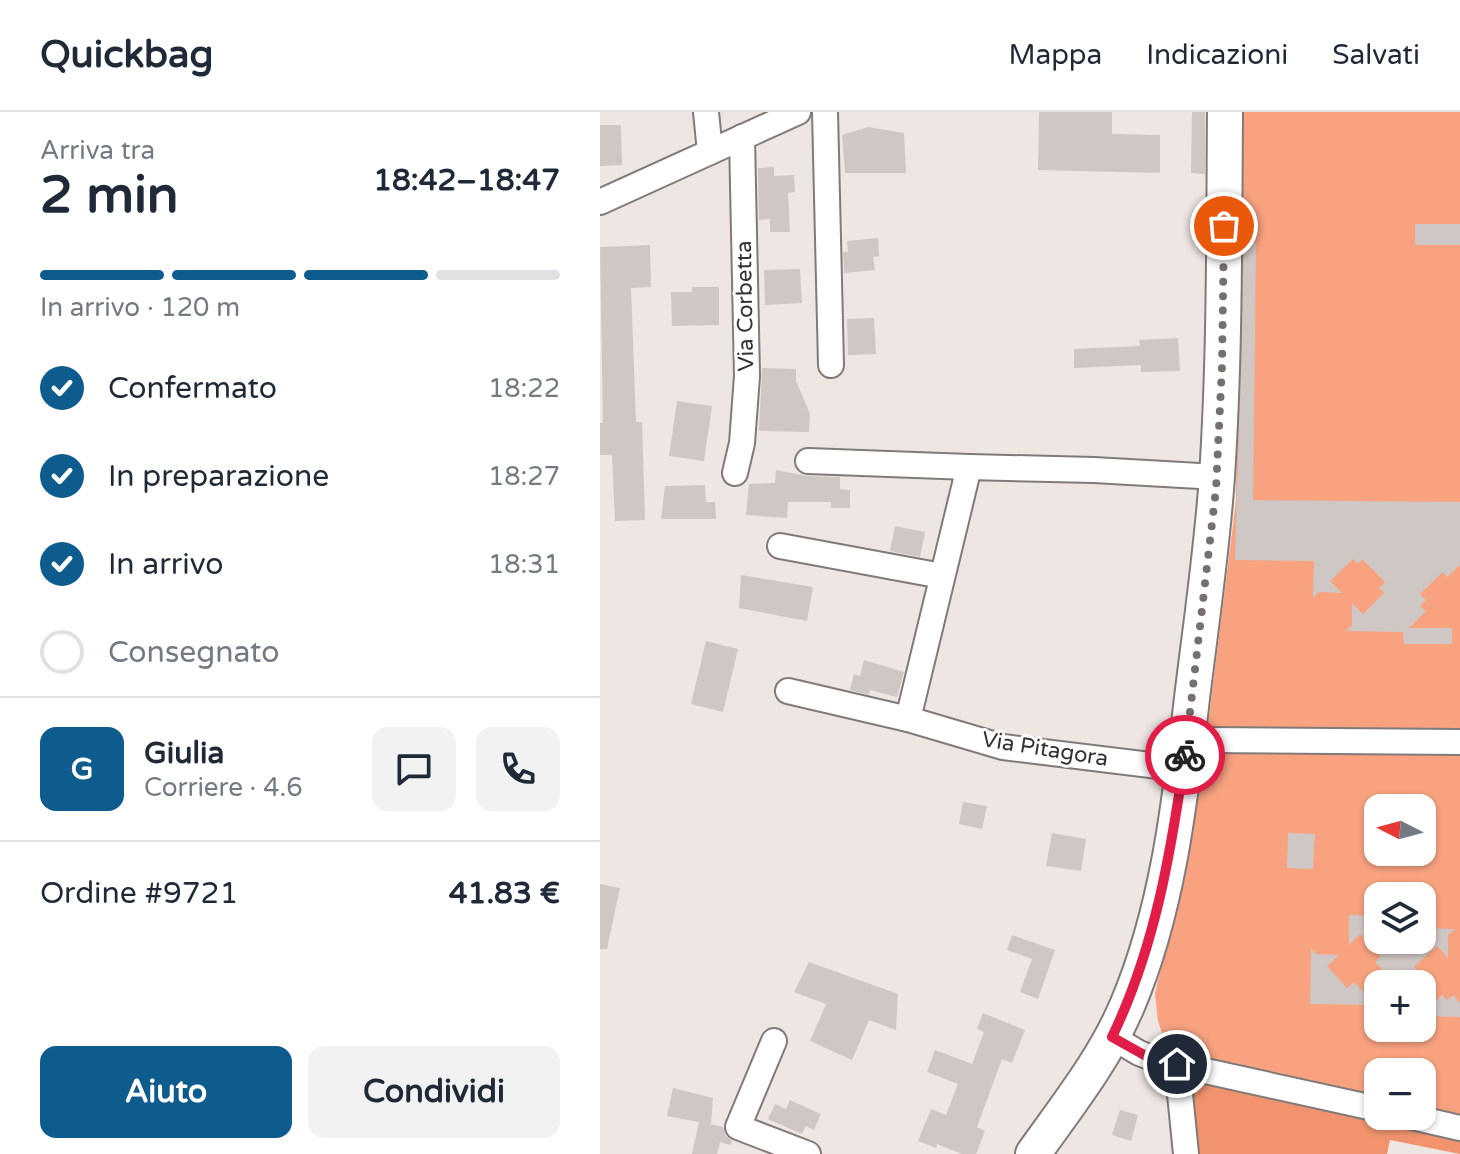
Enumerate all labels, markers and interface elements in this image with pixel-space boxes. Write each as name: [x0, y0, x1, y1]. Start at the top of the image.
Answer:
text: Quickbag: [40, 32, 213, 78]
text: Mappa: [1008, 38, 1102, 72]
text: Indicazioni: [1146, 38, 1288, 72]
text: Salvati: [1332, 38, 1420, 72]
text: Arriva tra: [40, 135, 155, 166]
text: 18:42–18:47: [373, 162, 560, 199]
text: 2 min: [40, 164, 179, 227]
pin: [1190, 192, 1258, 260]
icon: bag: [1202, 204, 1246, 248]
street label: Via Corbetta: [731, 240, 759, 372]
text: In arrivo · 120 m: [40, 292, 240, 323]
icon: check: [40, 366, 84, 410]
text: Confermato: [108, 370, 277, 407]
text: 18:22: [488, 373, 560, 404]
icon: check: [40, 454, 84, 498]
text: In preparazione: [108, 458, 329, 495]
text: 18:27: [488, 461, 560, 492]
icon: check: [40, 542, 84, 586]
text: In arrivo: [108, 546, 224, 583]
text: 18:31: [488, 549, 560, 580]
text: Consegnato: [108, 634, 279, 671]
courier: [1145, 715, 1225, 795]
street label: Via Pitagora: [980, 726, 1110, 772]
button: chat: [372, 727, 456, 811]
button: phone: [476, 727, 560, 811]
icon: bike: [1163, 733, 1207, 777]
text: Giulia: [144, 735, 224, 772]
text: G: [71, 751, 93, 788]
text: Corriere · 4.6: [144, 772, 303, 803]
north arrow: [1364, 794, 1436, 866]
map controls: [1364, 794, 1436, 1130]
text: Ordine #9721: [40, 875, 238, 912]
text: 41.83 €: [449, 875, 560, 912]
button: layers: [1364, 882, 1436, 954]
button: +: [1364, 970, 1436, 1042]
pin: [1143, 1030, 1211, 1098]
icon: home: [1155, 1042, 1199, 1086]
button: Aiuto: [40, 1046, 292, 1138]
button: Condividi: [308, 1046, 560, 1138]
button: −: [1364, 1058, 1436, 1130]

